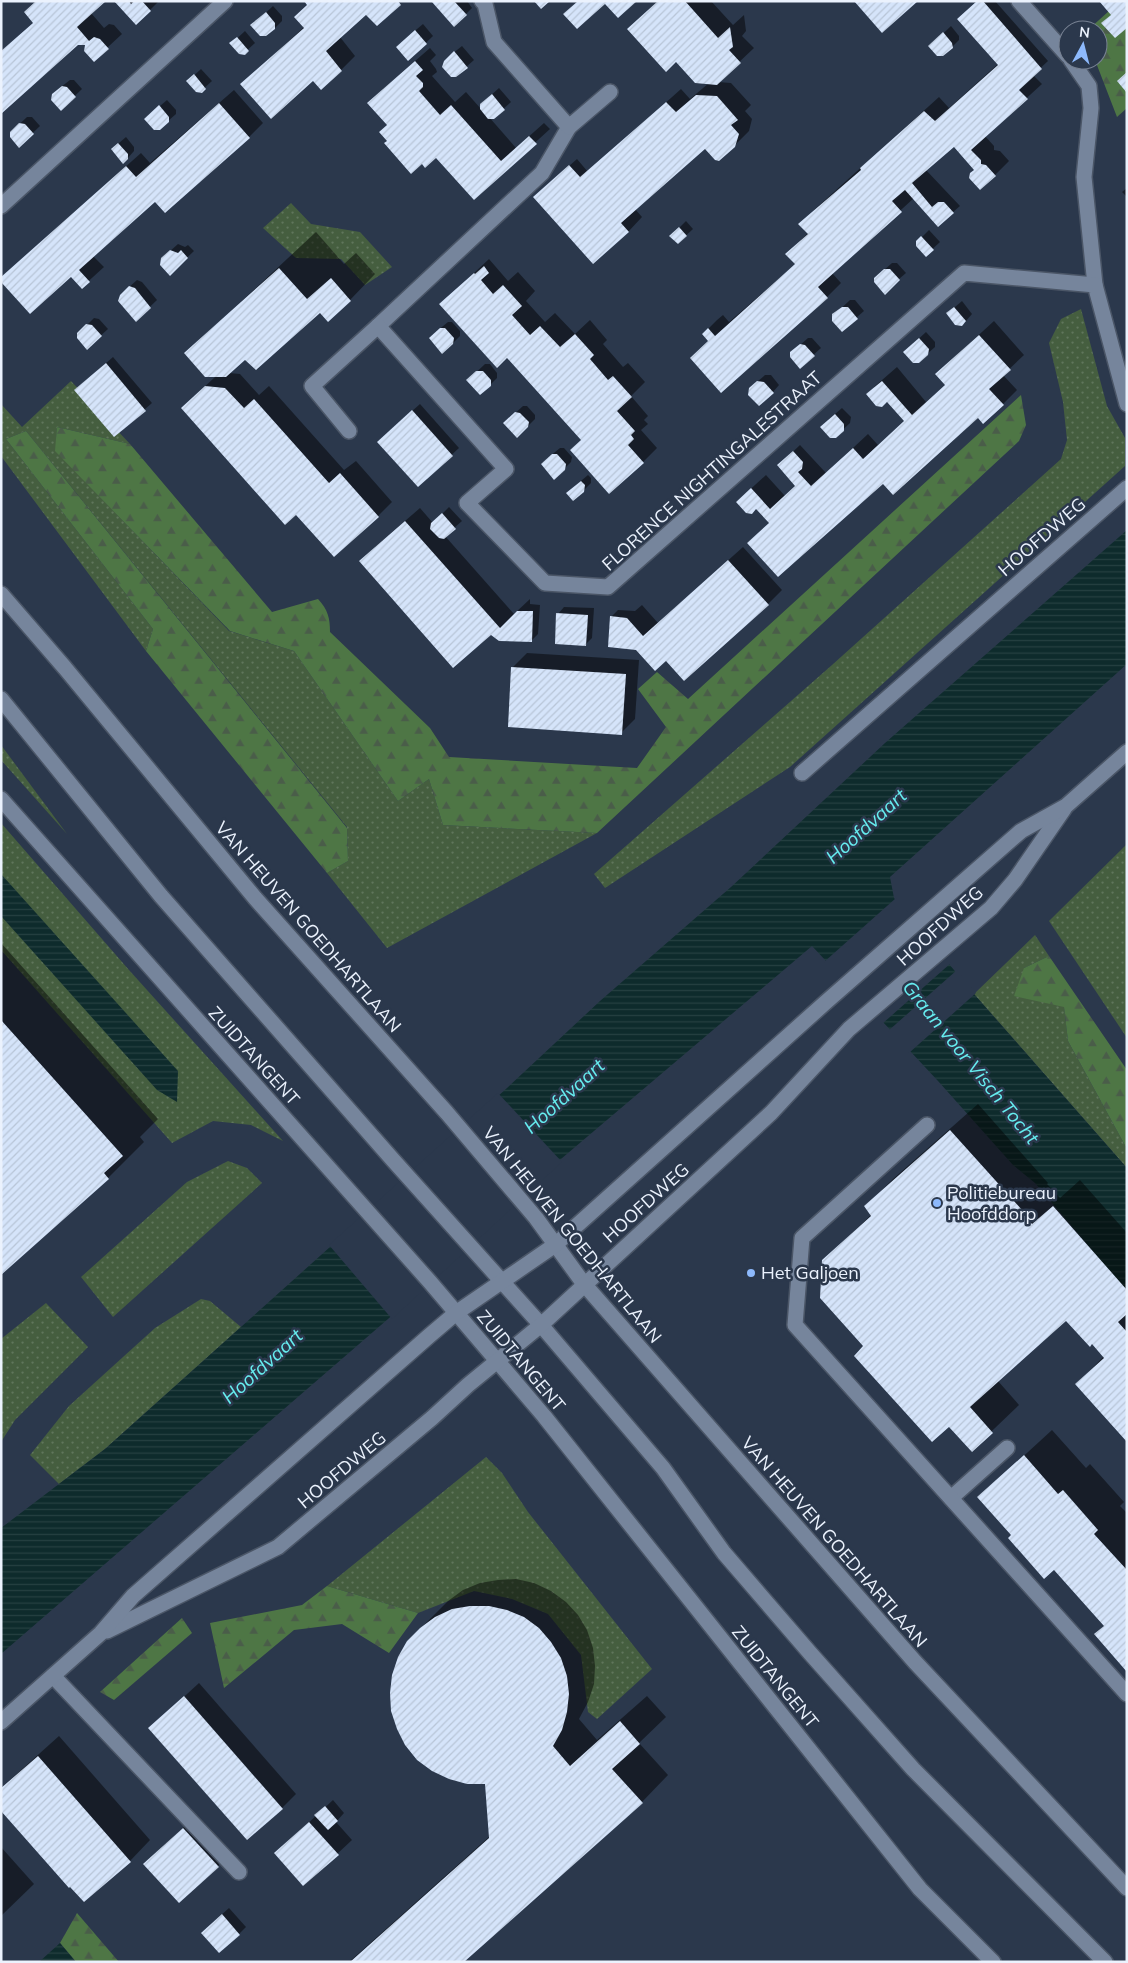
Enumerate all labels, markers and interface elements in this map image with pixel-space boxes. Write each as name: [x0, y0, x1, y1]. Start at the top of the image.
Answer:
north arrow: [1058, 20, 1108, 70]
text: N: [1078, 23, 1091, 42]
street label: FLORENCE NIGHTINGALESTRAAT: [597, 366, 826, 575]
street label: HOOFDWEG: [993, 492, 1090, 581]
water label: Hoofdvaart: [821, 783, 912, 869]
street label: VAN HEUVEN GOEDHARTLAAN: [210, 816, 406, 1037]
street label: HOOFDWEG: [892, 881, 988, 970]
water label: Graan voor Visch Tocht: [898, 975, 1045, 1150]
street label: ZUIDTANGENT: [204, 1001, 305, 1110]
water label: Hoofdvaart: [519, 1053, 610, 1139]
street label: VAN HEUVEN GOEDHARTLAAN: [478, 1122, 667, 1348]
street label: HOOFDWEG: [598, 1158, 694, 1247]
place label: Politiebureau Hoofddorp: [947, 1181, 1056, 1225]
marker: Politiebureau Hoofddorp: [931, 1197, 943, 1209]
place label: Het Galjoen: [761, 1261, 859, 1284]
marker: Het Galjoen: [745, 1267, 757, 1279]
street label: ZUIDTANGENT: [472, 1305, 571, 1416]
water label: Hoofdvaart: [217, 1323, 308, 1409]
street label: HOOFDWEG: [293, 1426, 391, 1513]
street label: VAN HEUVEN GOEDHARTLAAN: [736, 1431, 932, 1652]
street label: ZUIDTANGENT: [727, 1621, 824, 1733]

